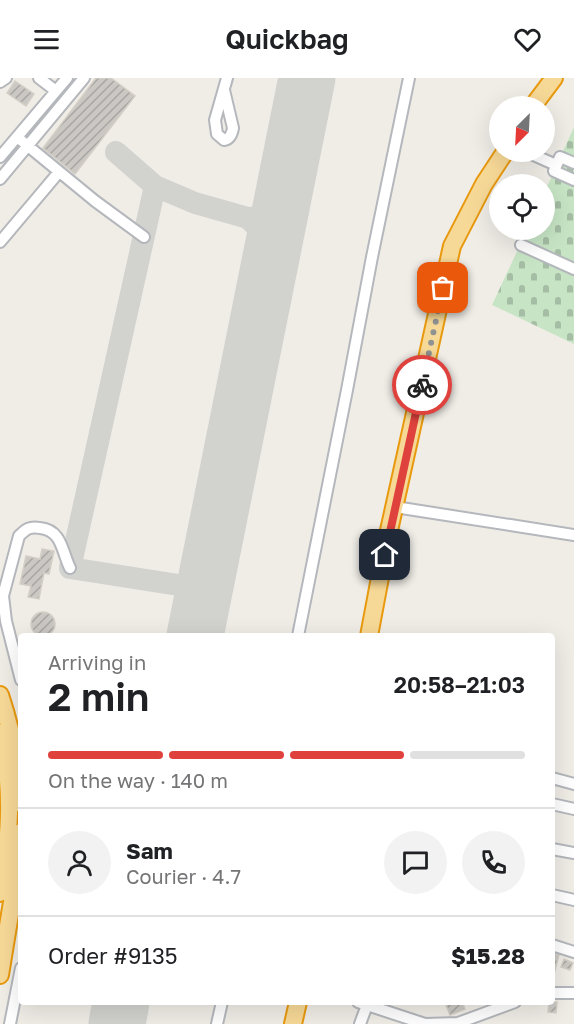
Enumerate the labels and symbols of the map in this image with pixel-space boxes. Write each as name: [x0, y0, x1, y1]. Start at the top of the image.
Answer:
north arrow: [489, 96, 555, 162]
pin: [417, 262, 468, 313]
courier: [392, 355, 452, 415]
pin: [359, 529, 410, 580]

